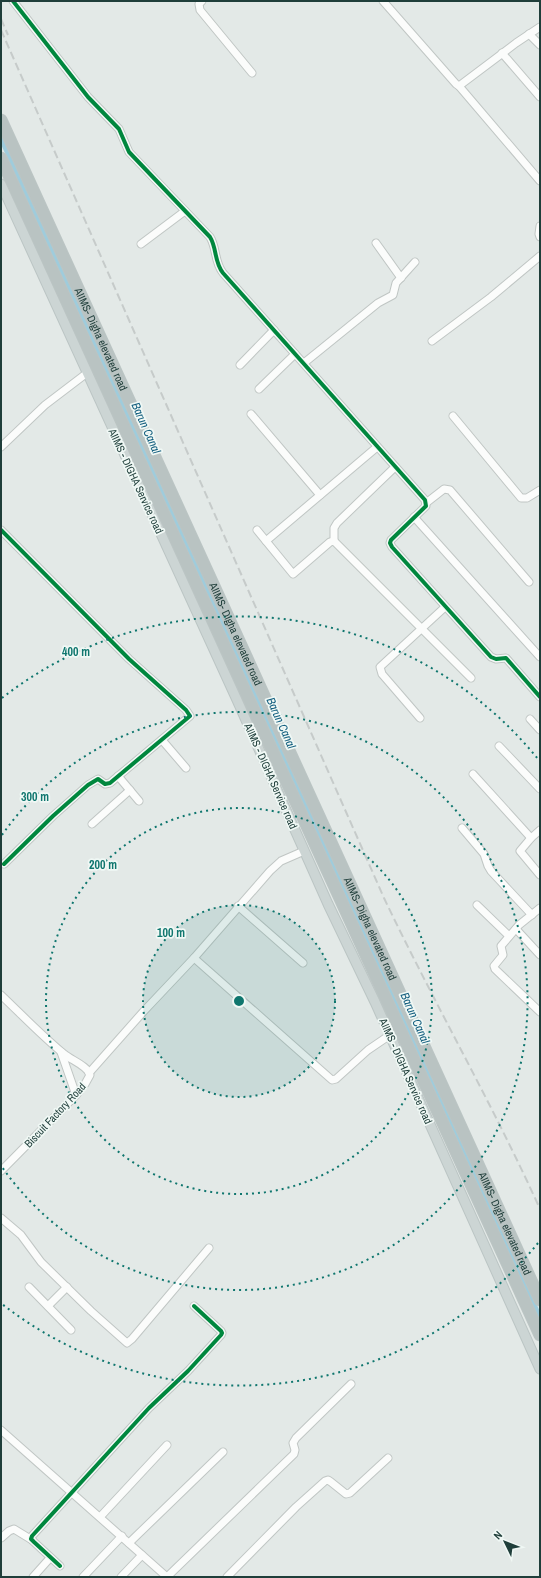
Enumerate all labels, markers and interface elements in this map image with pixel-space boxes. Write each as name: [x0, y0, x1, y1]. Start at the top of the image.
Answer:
street label: AIIMS- Digha elevated road: [71, 285, 131, 393]
water label: Barun Canal: [128, 400, 165, 457]
street label: AIIMS - DIGHA Service road: [105, 425, 166, 536]
street label: AIIMS- Digha elevated road: [206, 579, 265, 688]
text: 400 m: [62, 644, 90, 660]
water label: Barun Canal: [263, 695, 300, 752]
street label: AIIMS - DIGHA Service road: [241, 720, 301, 831]
text: 300 m: [21, 789, 49, 805]
text: 200 m: [89, 857, 117, 873]
street label: AIIMS- Digha elevated road: [340, 874, 400, 982]
text: 100 m: [157, 925, 185, 941]
water label: Barun Canal: [397, 990, 434, 1047]
centre of rings: [232, 994, 246, 1008]
street label: AIIMS - DIGHA Service road: [376, 1015, 436, 1126]
street label: Biscuit Factory Road: [21, 1080, 89, 1150]
street label: AIIMS- Digha elevated road: [475, 1169, 535, 1277]
north arrow: [485, 1522, 525, 1562]
text: N: [490, 1528, 505, 1542]

